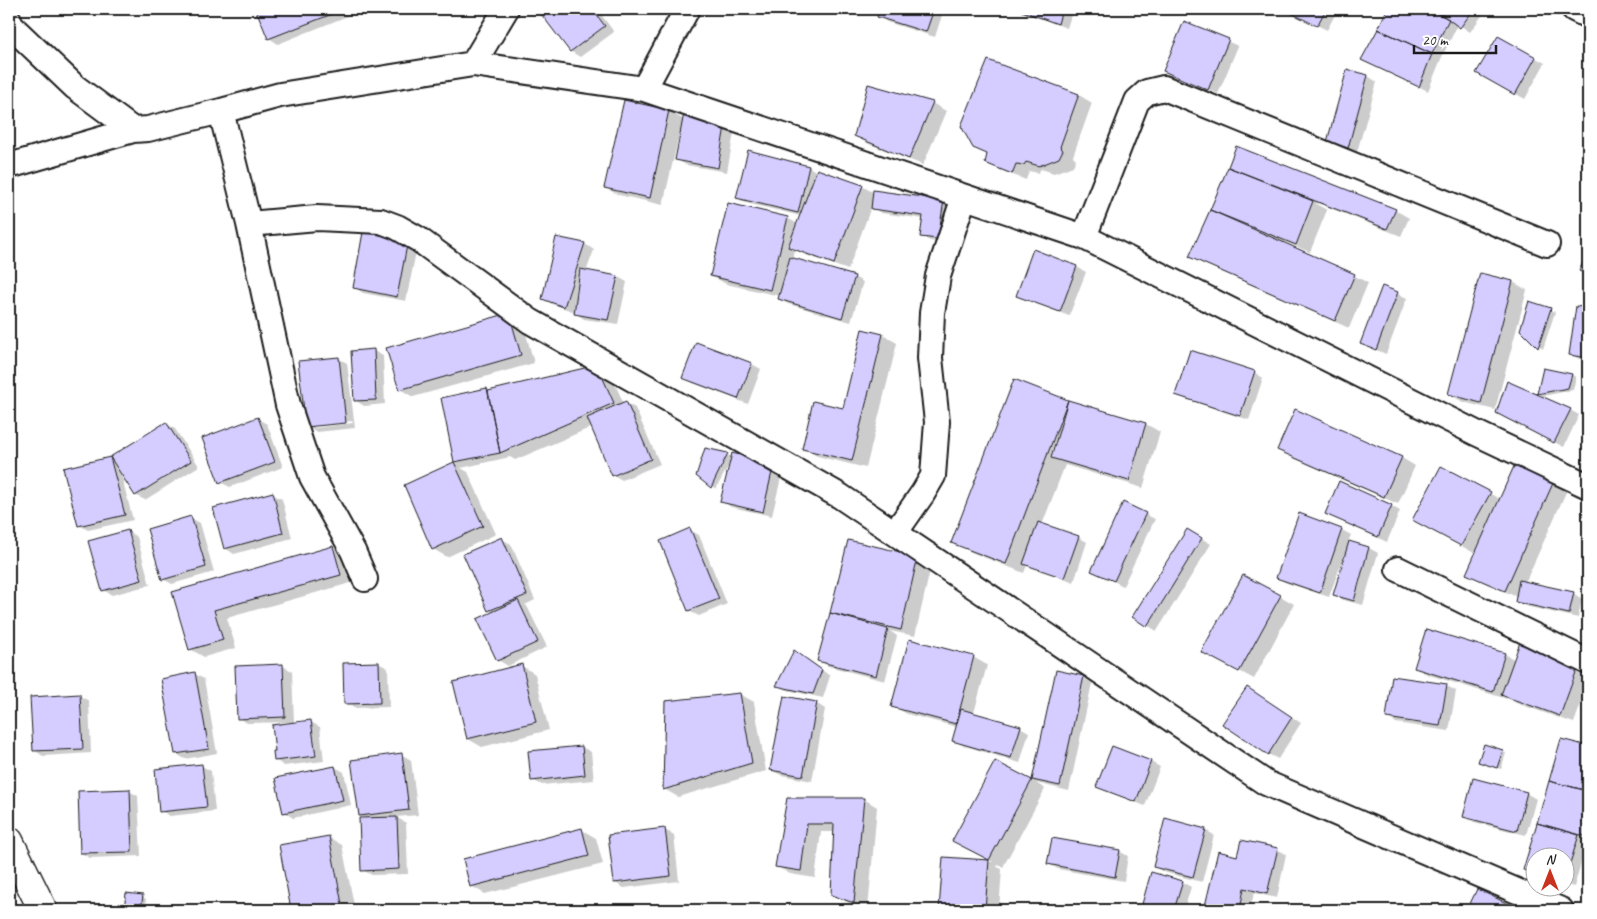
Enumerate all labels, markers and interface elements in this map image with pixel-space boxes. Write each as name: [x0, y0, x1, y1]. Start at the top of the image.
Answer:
scale bar: [1414, 22, 1497, 54]
text: 20 m: [1422, 31, 1449, 50]
north arrow: [1524, 846, 1574, 896]
text: N: [1546, 851, 1557, 868]

